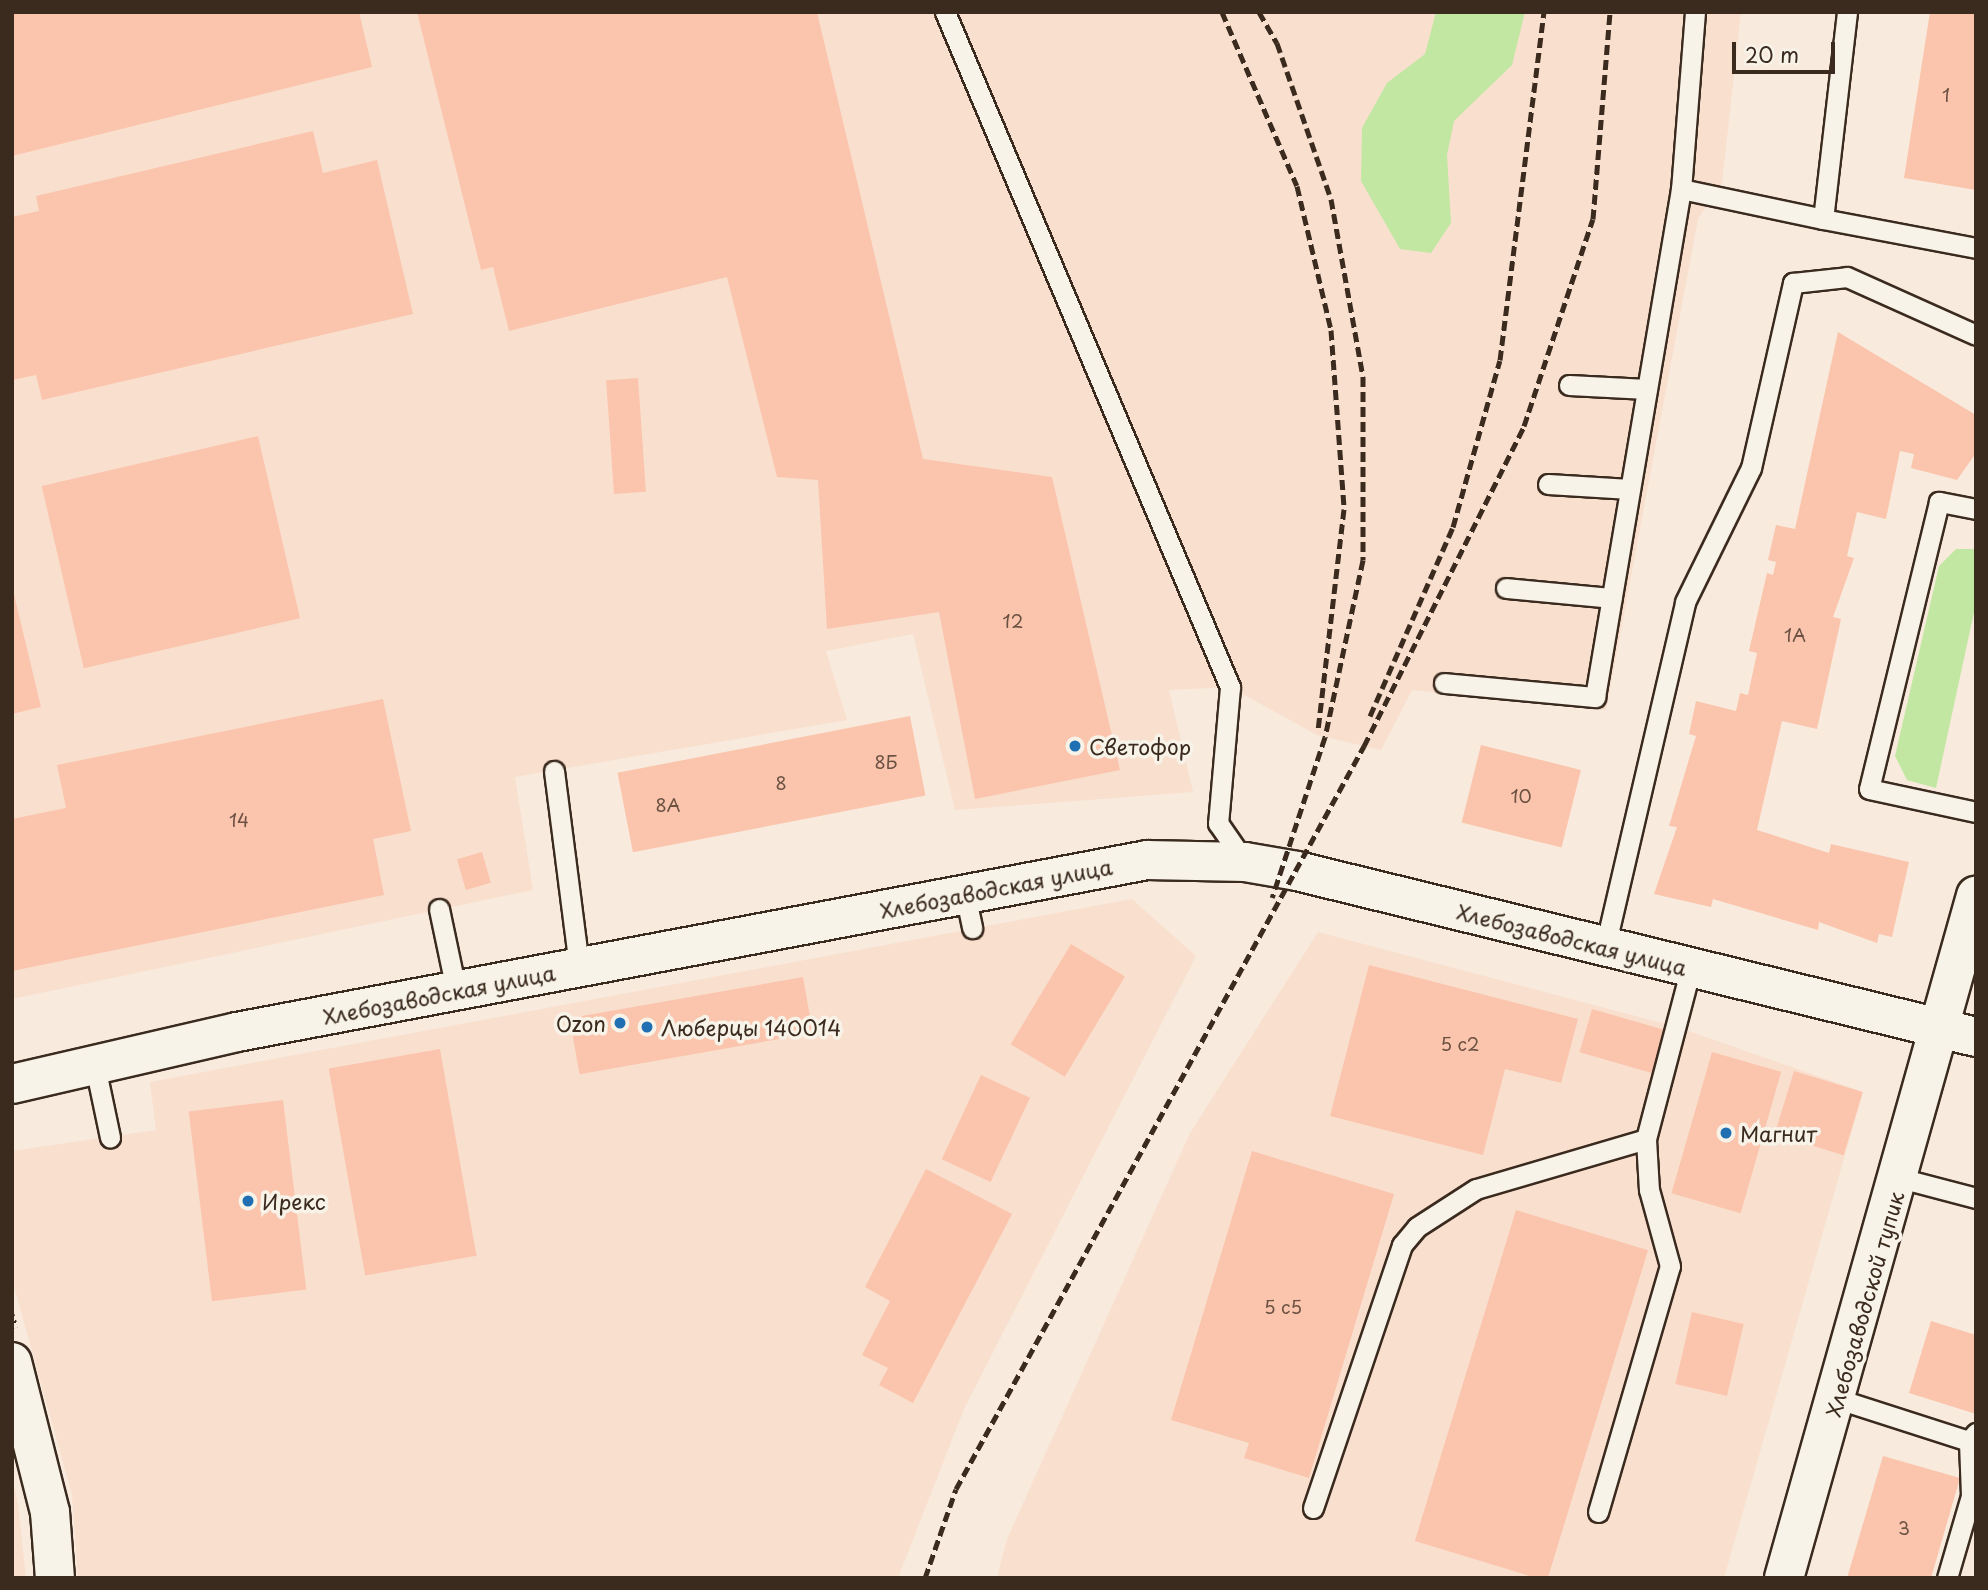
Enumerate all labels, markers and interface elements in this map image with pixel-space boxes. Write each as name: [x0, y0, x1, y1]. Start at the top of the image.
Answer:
scale bar: [1736, 28, 1839, 72]
text: 20 m: [1745, 38, 1799, 70]
house number: 1: [1942, 84, 1950, 106]
house number: 12: [1003, 610, 1023, 632]
house number: 1А: [1784, 624, 1806, 646]
place label: Светофор: [1089, 733, 1191, 759]
marker: Светофор: [1067, 738, 1083, 754]
house number: 8Б: [875, 751, 897, 773]
house number: 8: [775, 772, 787, 794]
house number: 10: [1510, 785, 1532, 807]
house number: 8А: [655, 794, 681, 816]
house number: 14: [229, 809, 249, 831]
street label: Хлебозаводская улица: [877, 853, 1115, 923]
street label: Хлебозаводская улица: [1454, 898, 1690, 980]
street label: Хлебозаводская улица: [320, 959, 558, 1029]
place label: Ozon: [556, 1010, 606, 1036]
place label: Люберцы 140014: [661, 1014, 842, 1040]
marker: Ozon: [612, 1015, 628, 1031]
marker: Люберцы 140014: [639, 1019, 655, 1035]
house number: 5 с2: [1440, 1033, 1480, 1055]
place label: Магнит: [1740, 1120, 1817, 1146]
marker: Магнит: [1718, 1125, 1734, 1141]
place label: Ирекс: [262, 1188, 326, 1214]
street label: Хлебозаводской тупик: [1820, 1188, 1908, 1420]
marker: Ирекс: [240, 1193, 256, 1209]
house number: 5 с5: [1264, 1296, 1302, 1318]
house number: 3: [1898, 1517, 1910, 1539]

